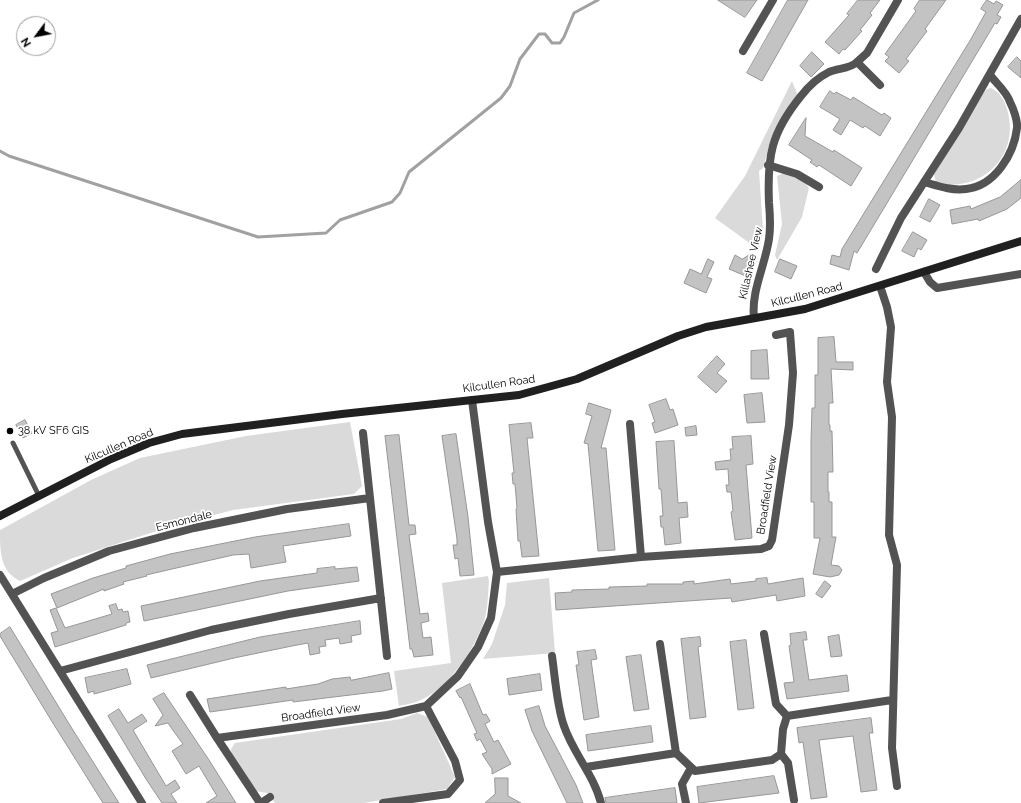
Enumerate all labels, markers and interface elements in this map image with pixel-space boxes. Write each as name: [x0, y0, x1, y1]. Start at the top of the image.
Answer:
north arrow: [16, 16, 56, 56]
text: N: [19, 35, 34, 49]
street label: Killashee View: [736, 225, 766, 301]
street label: Kilcullen Road: [770, 280, 844, 310]
street label: Kilcullen Road: [462, 372, 536, 396]
place label: 38 kV SF6 GIS: [18, 424, 89, 438]
marker: 38 kV SF6 GIS: [5, 426, 15, 436]
street label: Kilcullen Road: [83, 426, 155, 466]
street label: Broadfield View: [754, 454, 780, 536]
street label: Esmondale: [155, 508, 213, 534]
street label: Broadfield View: [280, 701, 362, 725]

